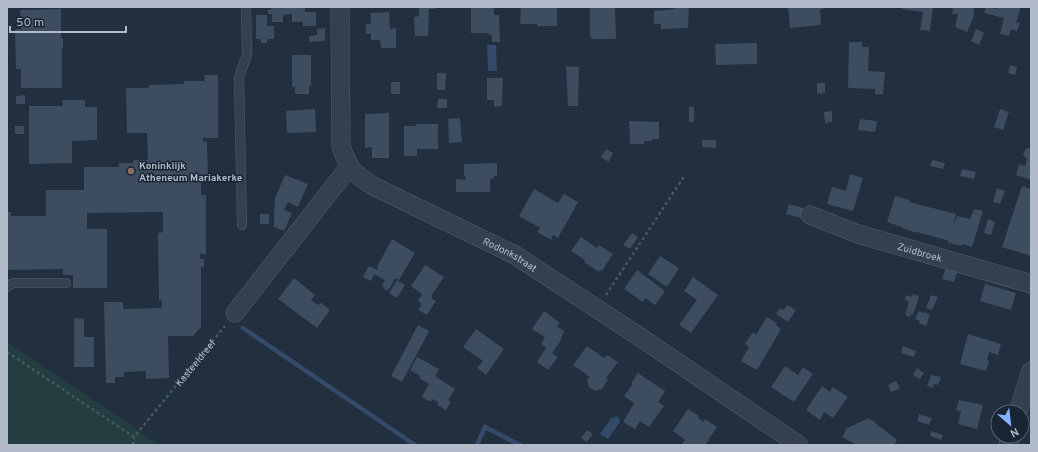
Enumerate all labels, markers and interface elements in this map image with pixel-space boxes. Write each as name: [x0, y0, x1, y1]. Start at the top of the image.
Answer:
scale bar: [10, 8, 126, 34]
text: 50 m: [16, 15, 44, 31]
place label: Koninklijk Atheneum Mariakerke: [139, 160, 243, 185]
marker: Koninklijk Atheneum Mariakerke: [126, 166, 136, 176]
street label: Rodonkstraat: [480, 235, 539, 276]
street label: Zuidbroek: [896, 241, 943, 266]
street label: Kasteeldreef: [173, 337, 220, 390]
north arrow: [990, 404, 1030, 444]
text: N: [1007, 424, 1021, 440]

